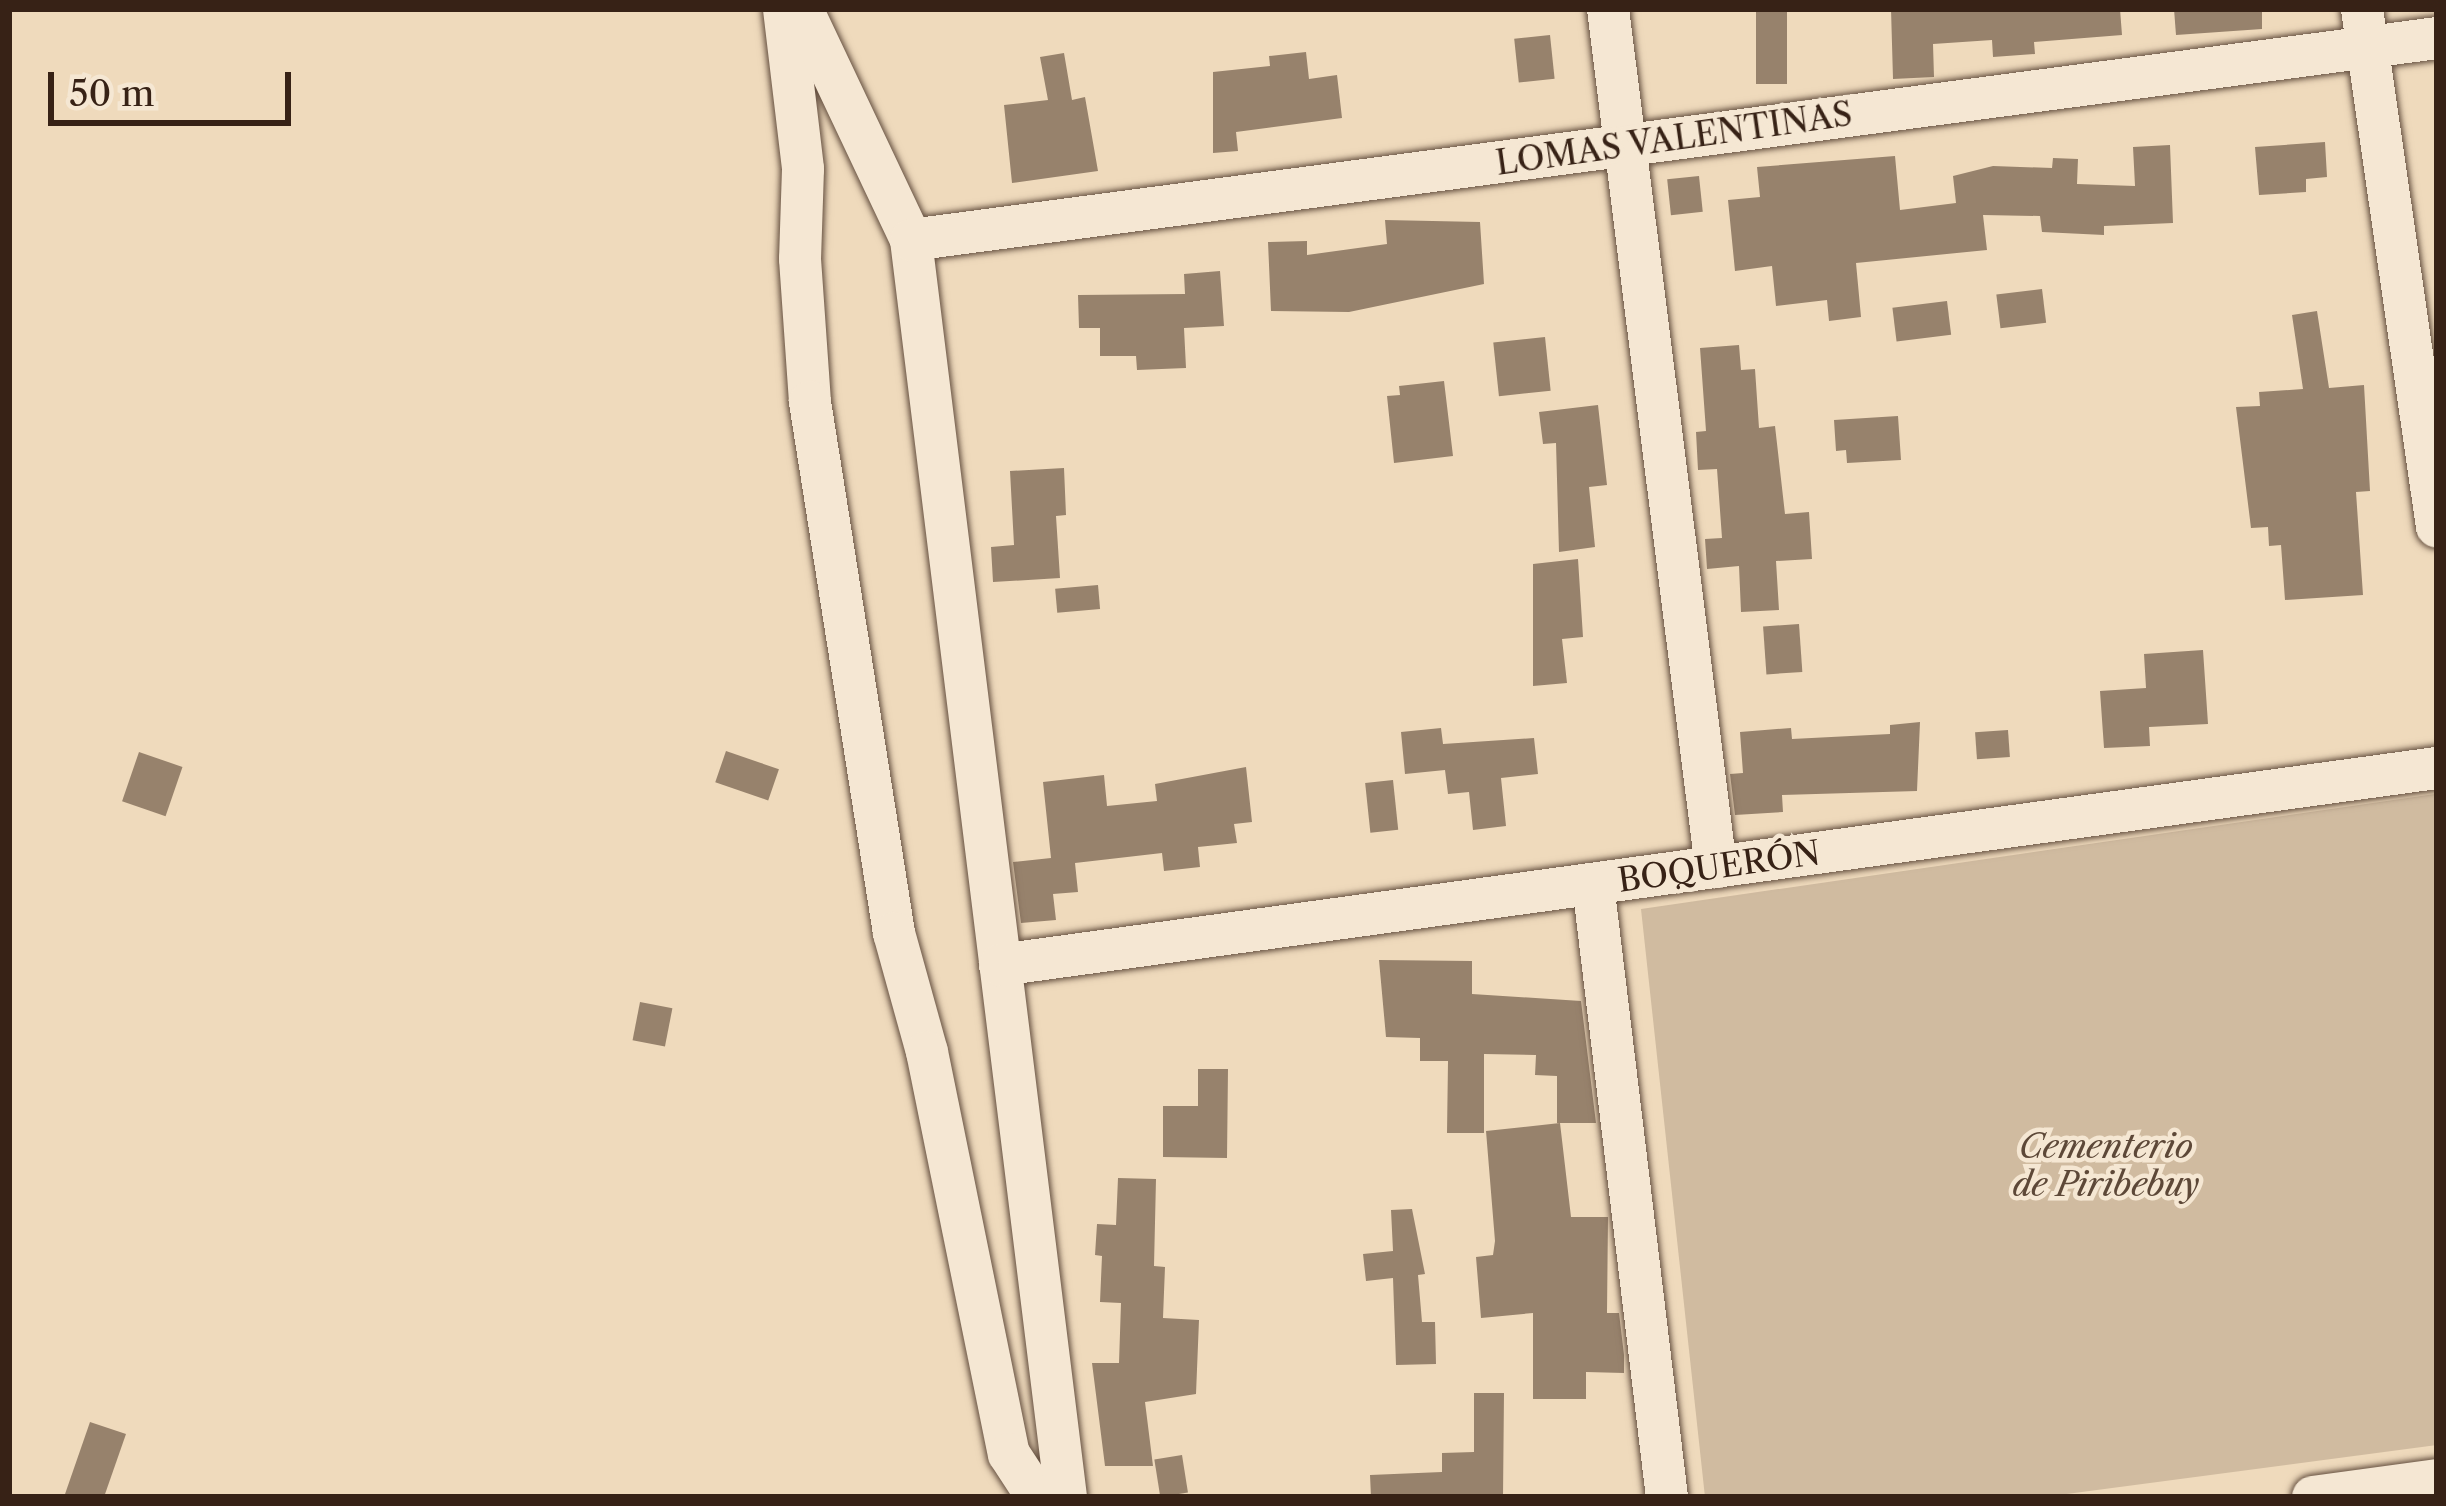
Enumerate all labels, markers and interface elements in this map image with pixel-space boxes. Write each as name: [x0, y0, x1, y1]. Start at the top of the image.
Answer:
scale bar: [54, 48, 297, 122]
text: 50 m: [69, 71, 154, 115]
street label: LOMAS VALENTINAS: [1493, 94, 1855, 184]
street label: BOQUERÓN: [1615, 833, 1823, 901]
park label: Cementerio de Piribebuy: [2012, 1127, 2200, 1205]

